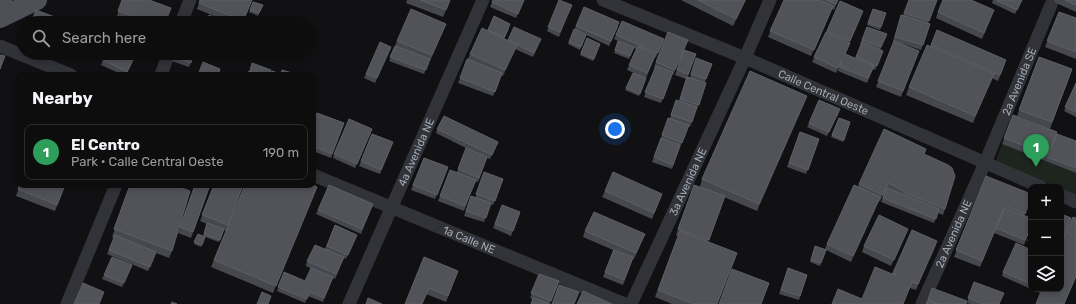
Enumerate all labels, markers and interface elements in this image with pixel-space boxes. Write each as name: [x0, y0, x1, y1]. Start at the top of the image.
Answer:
search box: [16, 16, 316, 60]
icon: search: [30, 27, 52, 49]
text: Search here: [62, 29, 146, 47]
street label: 2a Avenida SE: [999, 45, 1039, 117]
street label: Calle Central Oeste: [776, 67, 871, 118]
text: Nearby: [32, 88, 93, 108]
street label: 4a Avenida NE: [395, 116, 437, 188]
your location: [605, 119, 625, 139]
pin: 1: [1023, 134, 1049, 167]
text: El Centro: [71, 136, 140, 154]
text: 1: [43, 145, 49, 160]
text: 190 m: [263, 145, 299, 160]
street label: 3a Avenida NE: [666, 145, 709, 217]
text: Park · Calle Central Oeste: [71, 154, 223, 169]
map controls: [1028, 184, 1064, 292]
button: +: [1028, 184, 1064, 220]
street label: 2a Avenida NE: [933, 197, 974, 270]
button: −: [1028, 220, 1064, 256]
street label: 1a Calle NE: [441, 223, 498, 256]
button: layers: [1028, 256, 1064, 292]

